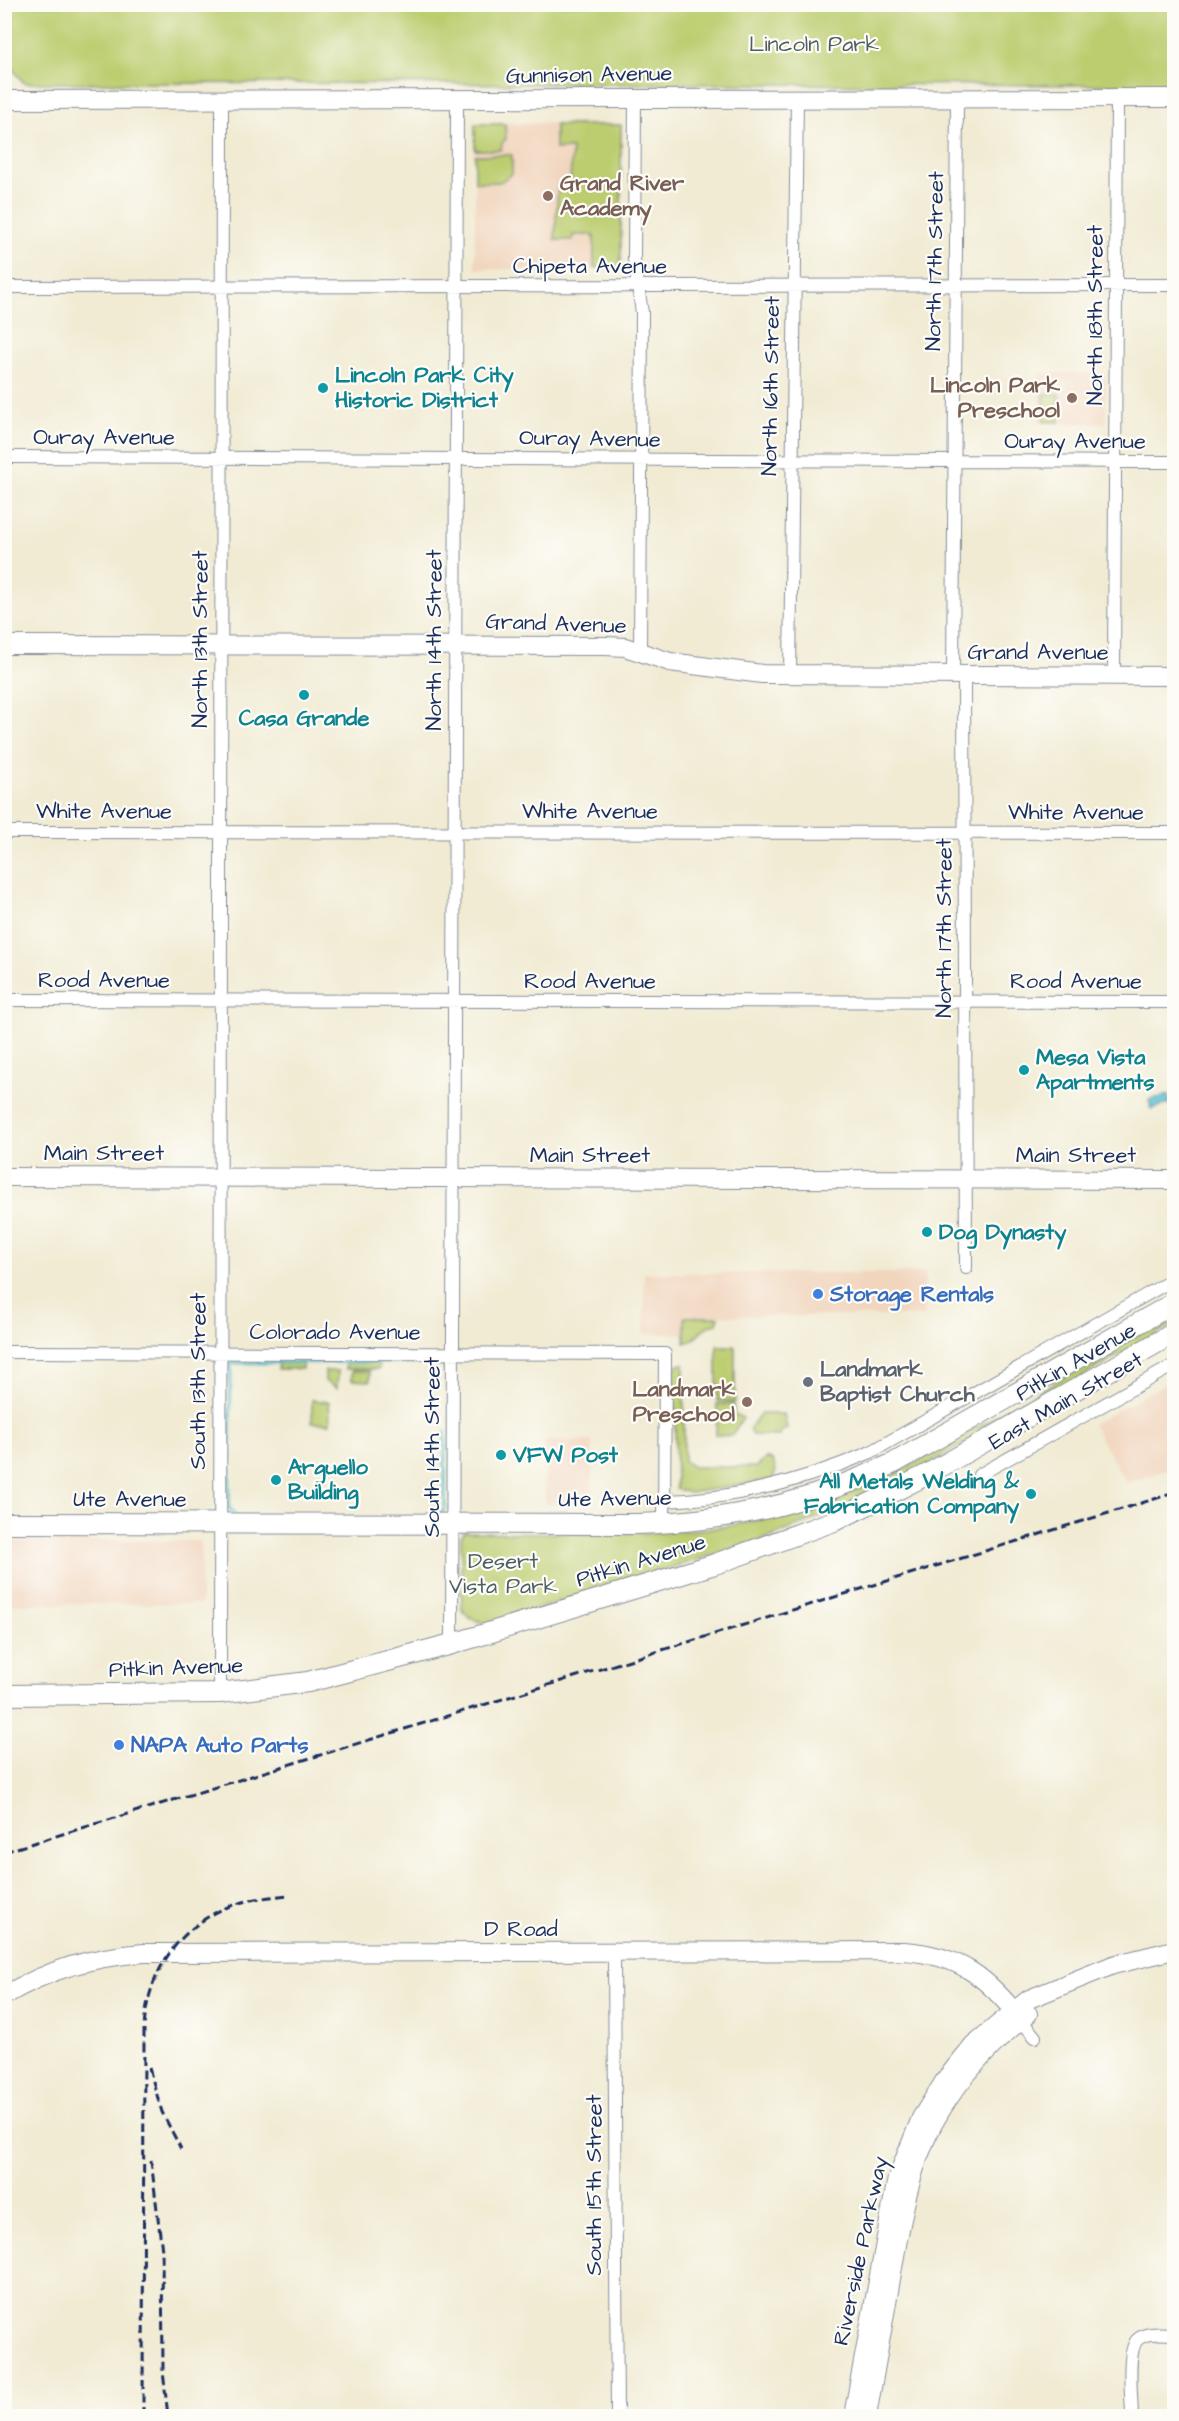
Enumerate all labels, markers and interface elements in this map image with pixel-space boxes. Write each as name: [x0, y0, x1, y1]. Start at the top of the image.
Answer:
park label: Lincoln Park: [749, 29, 879, 60]
street label: Gunnison Avenue: [506, 58, 673, 92]
place label: Grand River Academy: [560, 168, 685, 226]
street label: North 17th Street: [918, 171, 952, 351]
marker: Grand River Academy: [541, 189, 555, 203]
street label: North 18th Street: [1080, 225, 1111, 405]
street label: Chipeta Avenue: [513, 251, 667, 282]
street label: North 16th Street: [754, 296, 788, 476]
place label: Lincoln Park City Historic District: [335, 360, 515, 416]
place label: Lincoln Park Preschool: [930, 370, 1061, 426]
marker: Lincoln Park City Historic District: [316, 381, 330, 395]
marker: Lincoln Park Preschool: [1065, 391, 1079, 405]
street label: Ouray Avenue: [33, 422, 175, 454]
street label: Ouray Avenue: [519, 422, 661, 457]
street label: Ouray Avenue: [1004, 426, 1146, 458]
street label: North 14th Street: [419, 549, 450, 731]
street label: North 13th Street: [185, 550, 216, 728]
street label: Grand Avenue: [485, 606, 627, 642]
street label: Grand Avenue: [967, 637, 1109, 668]
marker: Casa Grande: [297, 688, 311, 702]
place label: Casa Grande: [239, 703, 369, 734]
street label: White Avenue: [36, 796, 172, 827]
street label: White Avenue: [522, 796, 658, 827]
street label: White Avenue: [1008, 797, 1144, 828]
street label: North 17th Street: [929, 838, 960, 1018]
street label: Rood Avenue: [38, 965, 170, 996]
street label: Rood Avenue: [524, 966, 656, 997]
street label: Rood Avenue: [1010, 966, 1142, 997]
place label: Mesa Vista Apartments: [1036, 1042, 1155, 1098]
marker: Mesa Vista Apartments: [1017, 1063, 1031, 1077]
street label: Main Street: [44, 1138, 164, 1169]
street label: Main Street: [530, 1140, 650, 1171]
street label: Main Street: [1016, 1140, 1136, 1171]
place label: Dog Dynasty: [939, 1217, 1067, 1250]
marker: Dog Dynasty: [920, 1225, 934, 1239]
place label: Storage Rentals: [829, 1279, 994, 1311]
marker: Storage Rentals: [811, 1287, 825, 1301]
street label: South 13th Street: [183, 1293, 214, 1469]
street label: Pitkin Avenue: [1010, 1315, 1142, 1409]
street label: Colorado Avenue: [249, 1317, 421, 1348]
street label: East Main Street: [983, 1344, 1149, 1458]
place label: Landmark Baptist Church: [820, 1354, 976, 1410]
street label: South 14th Street: [417, 1357, 448, 1537]
place label: Landmark Preschool: [632, 1374, 736, 1430]
marker: Landmark Baptist Church: [801, 1375, 815, 1389]
marker: Landmark Preschool: [740, 1395, 754, 1409]
place label: VFW Post: [512, 1440, 619, 1471]
marker: VFW Post: [494, 1448, 508, 1462]
place label: Arguello Building: [288, 1452, 369, 1509]
place label: All Metals Welding & Fabrication Company: [804, 1466, 1020, 1524]
marker: Arguello Building: [269, 1473, 283, 1487]
street label: Ute Avenue: [558, 1483, 672, 1515]
street label: Ute Avenue: [73, 1484, 187, 1515]
marker: All Metals Welding & Fabrication Company: [1024, 1487, 1038, 1501]
street label: Pitkin Avenue: [572, 1527, 710, 1595]
park label: Desert Vista Park: [449, 1546, 557, 1602]
street label: Pitkin Avenue: [108, 1650, 244, 1686]
place label: NAPA Auto Parts: [131, 1730, 308, 1761]
marker: NAPA Auto Parts: [112, 1738, 126, 1752]
street label: D Road: [484, 1914, 558, 1945]
street label: South 15th Street: [579, 2094, 610, 2276]
street label: Riverside Parkway: [826, 2154, 897, 2349]

